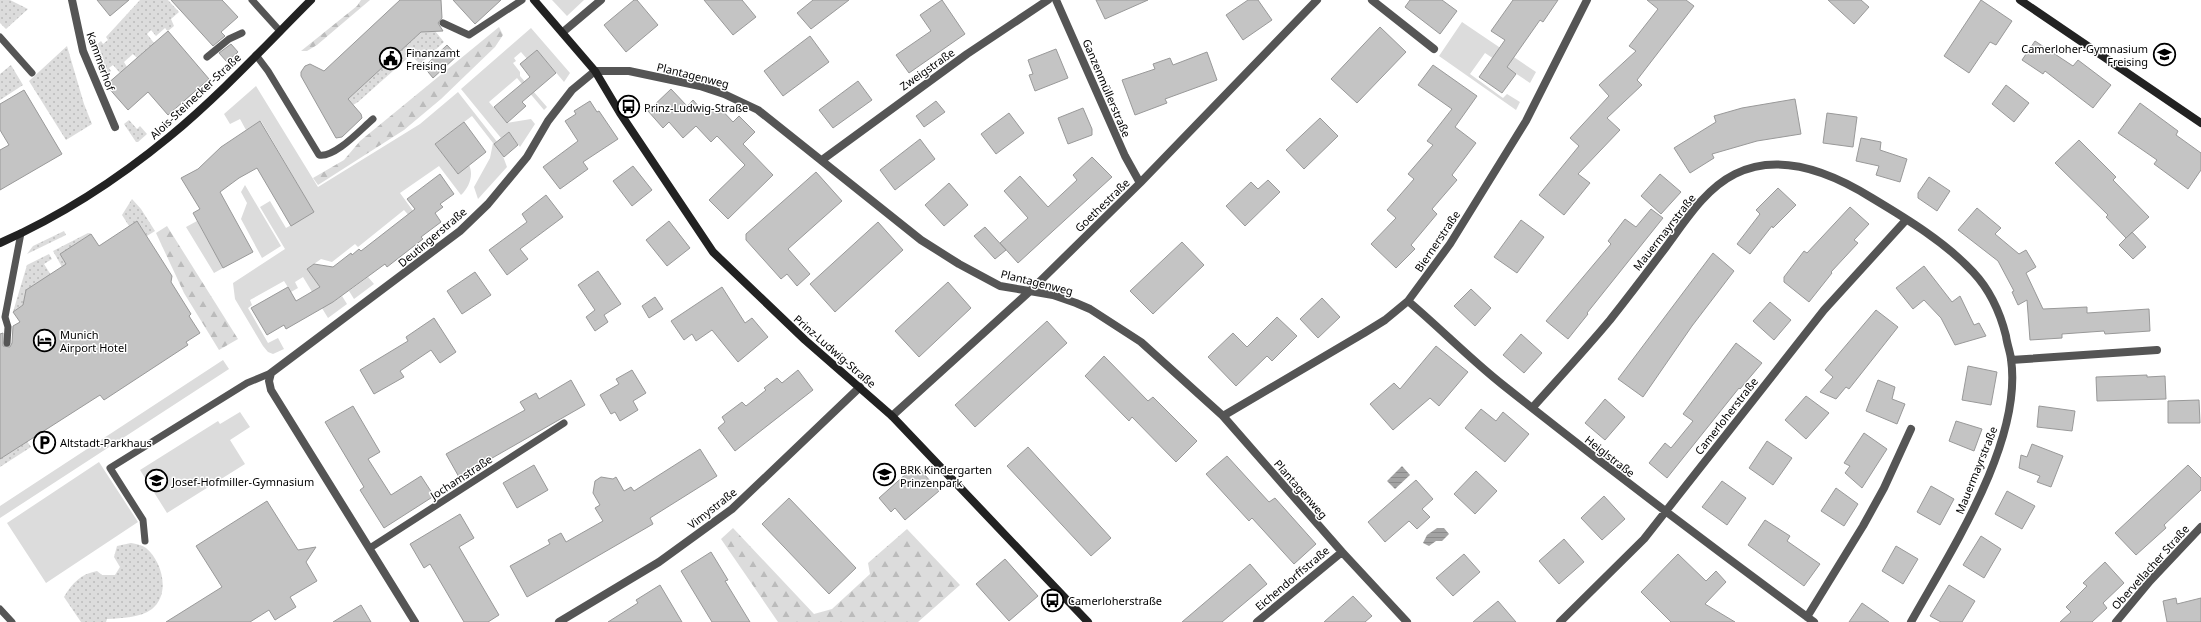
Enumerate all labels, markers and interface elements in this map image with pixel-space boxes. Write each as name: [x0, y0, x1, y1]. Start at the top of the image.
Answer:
street label: Kammerhof: [83, 30, 119, 94]
street label: Ganzenmüllerstraße: [1079, 36, 1135, 140]
place label: Camerloher-Gymnasium Freising: [2021, 41, 2148, 69]
school or university icon: Camerloher-Gymnasium Freising: [2151, 41, 2177, 67]
public building icon: Finanzamt Freising: [378, 45, 404, 71]
place label: Finanzamt Freising: [406, 45, 460, 73]
street label: Zweigstraße: [897, 45, 957, 93]
street label: Alois-Steinecker-Straße: [146, 50, 244, 142]
street label: Plantagenweg: [655, 59, 731, 91]
bus stop icon: Prinz-Ludwig-Straße: [616, 94, 642, 120]
place label: Prinz-Ludwig-Straße: [644, 100, 748, 115]
street label: Goethestraße: [1071, 175, 1133, 235]
street label: Mauermayrstraße: [1629, 191, 1699, 273]
street label: Deutingerstraße: [395, 204, 469, 270]
street label: Biernerstraße: [1411, 207, 1463, 275]
street label: Plantagenweg: [999, 266, 1075, 298]
street label: Prinz-Ludwig-Straße: [791, 311, 879, 391]
hotel icon: Munich Airport Hotel: [31, 327, 57, 353]
place label: Munich Airport Hotel: [60, 327, 127, 355]
street label: Camerloherstraße: [1691, 374, 1761, 458]
street label: Mauermayrstraße: [1952, 424, 2000, 516]
parking icon: Altstadt-Parkhaus: [32, 429, 58, 455]
street label: Heiglstraße: [1582, 432, 1638, 480]
place label: Altstadt-Parkhaus: [60, 435, 152, 450]
street label: Jochamstraße: [426, 451, 495, 503]
street label: Plantagenweg: [1271, 456, 1331, 522]
school or university icon: BRK Kindergarten Prinzenpark: [871, 462, 897, 488]
place label: BRK Kindergarten Prinzenpark: [900, 462, 992, 490]
school or university icon: Josef-Hofmiller-Gymnasium: [144, 468, 170, 494]
place label: Josef-Hofmiller-Gymnasium: [171, 474, 314, 489]
street label: Vimystraße: [684, 484, 740, 532]
street label: Obervellacher Straße: [2108, 521, 2192, 613]
street label: Eichendorffstraße: [1252, 543, 1332, 613]
bus stop icon: Camerloherstraße: [1040, 587, 1066, 613]
place label: Camerloherstraße: [1068, 593, 1162, 608]

